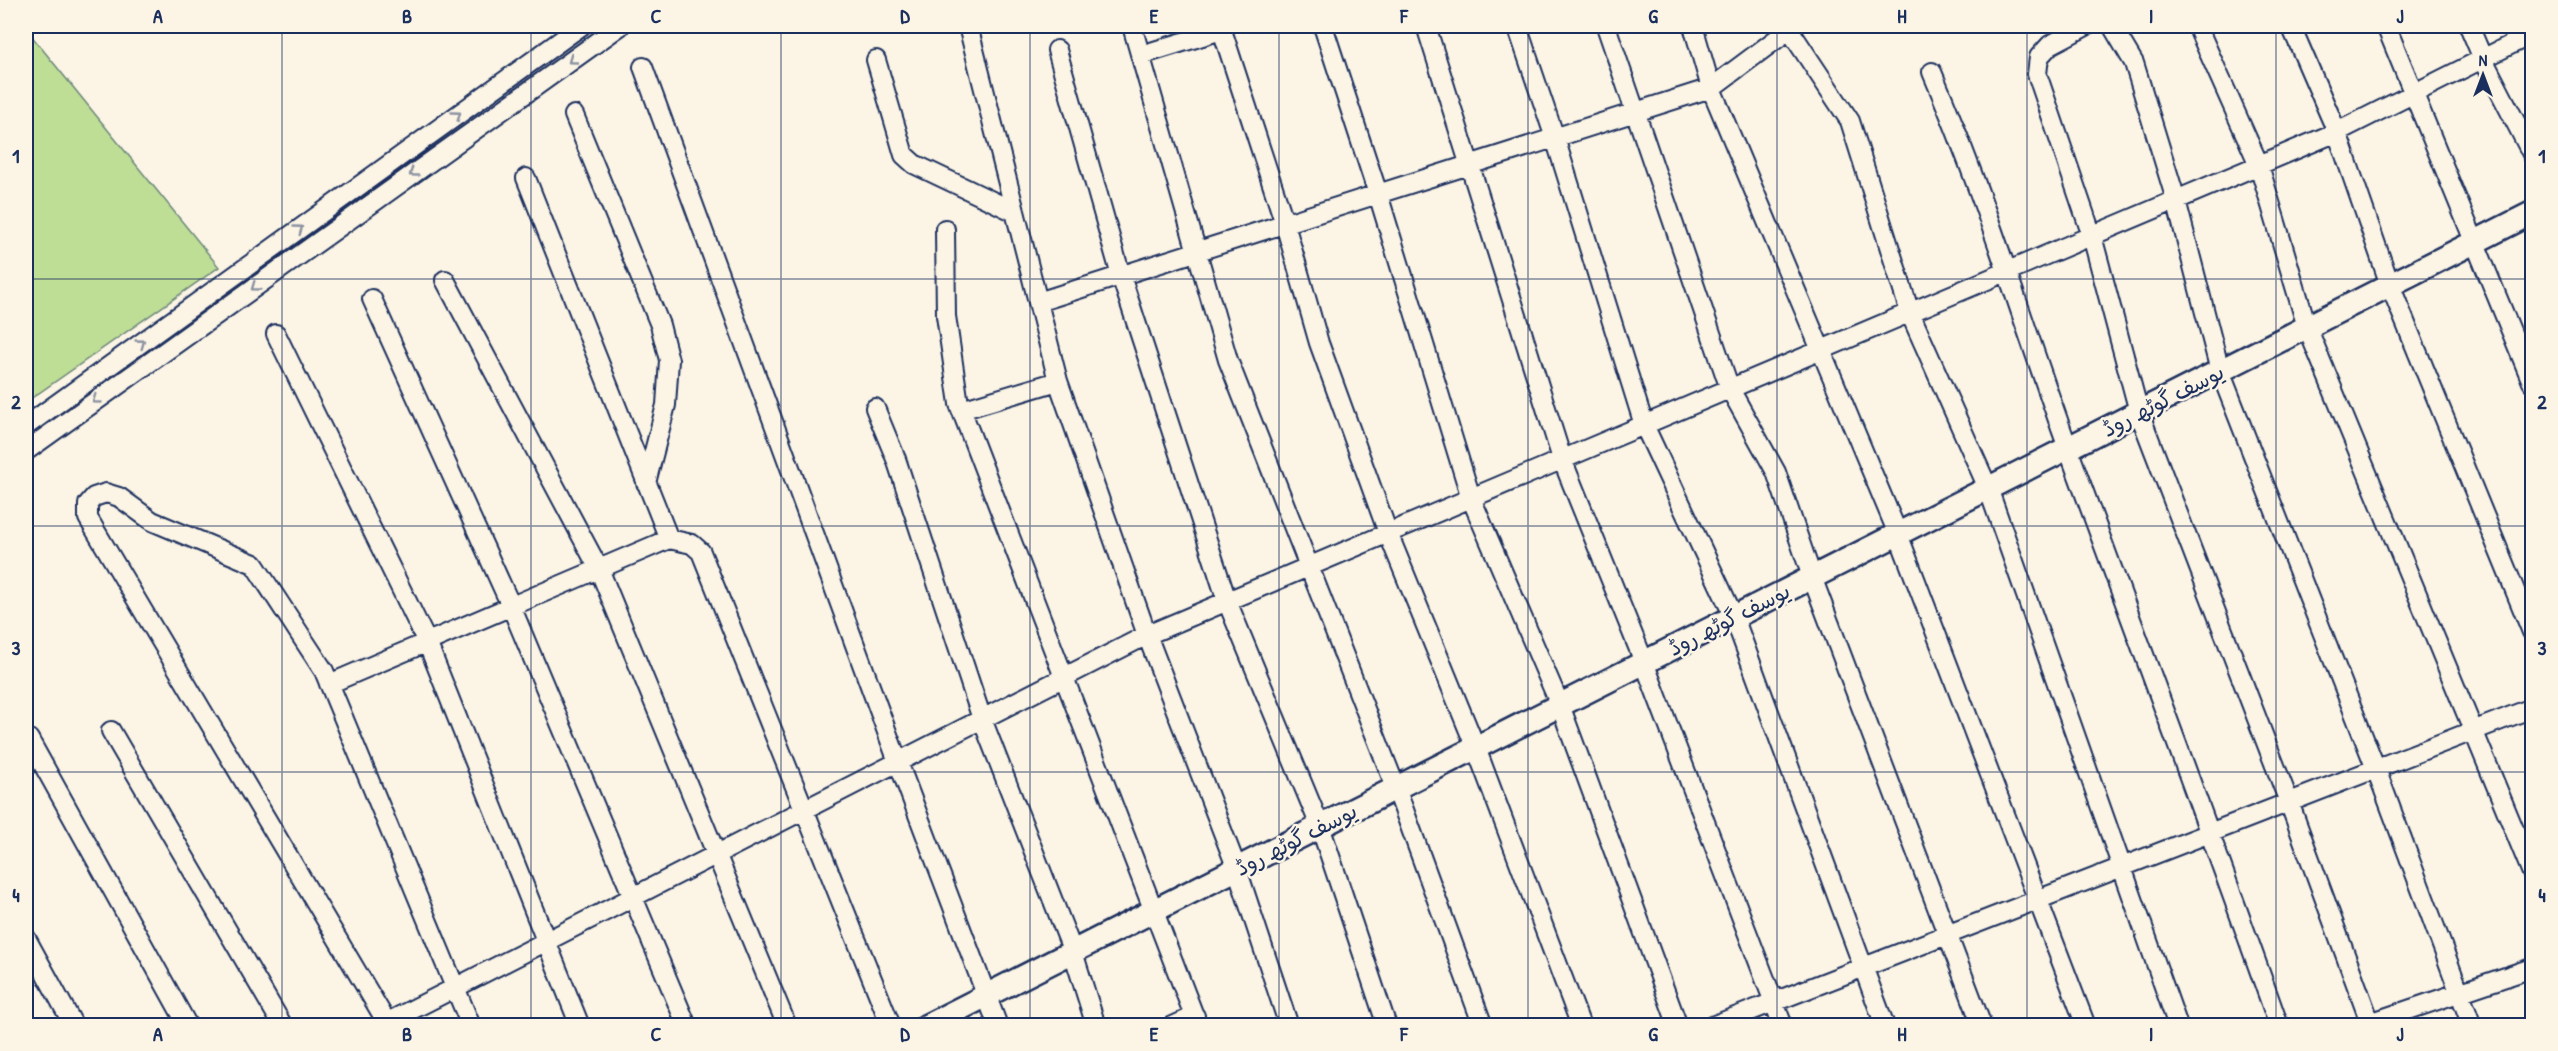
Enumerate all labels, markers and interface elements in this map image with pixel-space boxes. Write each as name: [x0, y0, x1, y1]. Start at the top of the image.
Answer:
text: A: [153, 2, 163, 29]
text: B: [402, 2, 412, 29]
text: C: [651, 2, 662, 29]
text: D: [900, 2, 910, 29]
text: E: [1150, 2, 1159, 29]
text: F: [1399, 2, 1409, 29]
text: G: [1648, 2, 1658, 29]
text: H: [1897, 2, 1907, 29]
text: I: [2149, 2, 2153, 29]
text: J: [2396, 2, 2404, 29]
north arrow: [2453, 45, 2513, 105]
text: N: [2479, 49, 2488, 71]
one-way arrow: [567, 52, 578, 63]
one-way arrow: [451, 111, 462, 122]
text: 1: [12, 142, 20, 169]
text: 1: [2538, 142, 2546, 169]
one-way arrow: [409, 166, 420, 177]
one-way arrow: [293, 225, 304, 236]
one-way arrow: [250, 280, 261, 291]
one-way arrow: [135, 339, 146, 350]
street label: یوسف گوٹھ روڈ: [2097, 356, 2229, 444]
text: 2: [11, 388, 21, 415]
text: 2: [2537, 388, 2547, 415]
one-way arrow: [92, 393, 103, 404]
street label: یوسف گوٹھ روڈ: [1663, 575, 1795, 663]
text: 3: [12, 634, 21, 661]
text: 3: [2538, 634, 2547, 661]
street label: یوسف گوٹھ روڈ: [1230, 795, 1362, 883]
text: 4: [12, 881, 20, 908]
text: 4: [2538, 881, 2546, 908]
text: A: [153, 1020, 163, 1047]
text: B: [402, 1020, 412, 1047]
text: C: [651, 1020, 662, 1047]
text: D: [900, 1020, 910, 1047]
text: E: [1150, 1020, 1159, 1047]
text: F: [1399, 1020, 1409, 1047]
text: G: [1648, 1020, 1658, 1047]
text: H: [1897, 1020, 1907, 1047]
text: I: [2149, 1020, 2153, 1047]
text: J: [2396, 1020, 2404, 1047]

